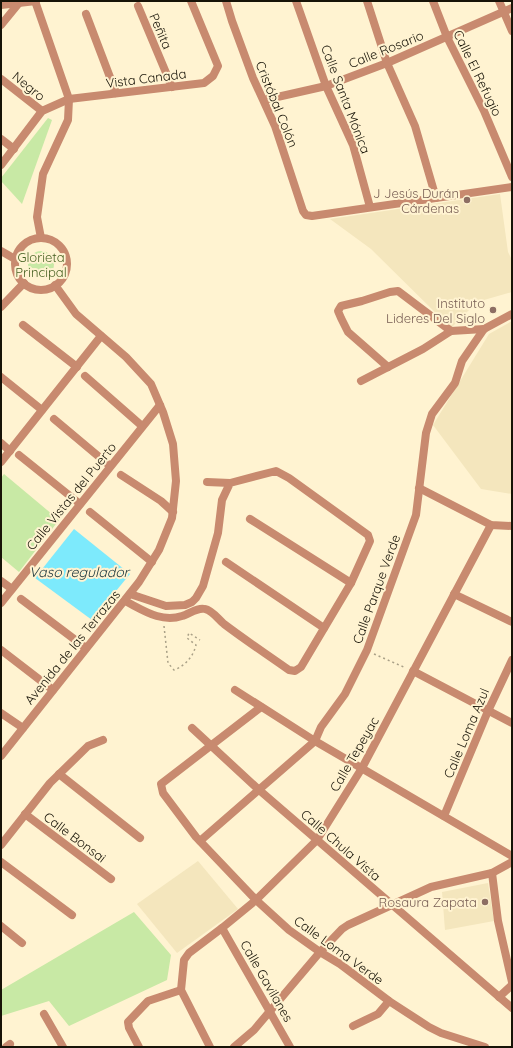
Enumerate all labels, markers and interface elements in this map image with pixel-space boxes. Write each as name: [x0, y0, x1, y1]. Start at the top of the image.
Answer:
street label: Peñita: [146, 11, 176, 51]
street label: Calle Rosario: [346, 27, 426, 71]
street label: Calle El Refugio: [450, 27, 506, 119]
street label: Calle Santa Mónica: [318, 42, 374, 156]
street label: Cristóbal Colón: [252, 59, 302, 149]
street label: Vista Canada: [105, 65, 187, 91]
street label: Negro: [9, 68, 49, 104]
place label: J Jesús Durán Cárdenas: [373, 185, 459, 216]
marker: J Jesús Durán Cárdenas: [462, 195, 472, 205]
park label: Glorieta Principal: [15, 249, 67, 280]
place label: Instituto Lideres Del Siglo: [386, 295, 485, 326]
marker: Instituto Lideres Del Siglo: [488, 305, 498, 315]
street label: Calle Vistas del Puerto: [23, 439, 119, 553]
street label: Calle Parque Verde: [349, 532, 403, 646]
water label: Vaso regulador: [29, 563, 131, 581]
street label: Avenida de las Terrazas: [21, 587, 123, 707]
street label: Calle Loma Azul: [440, 686, 492, 780]
street label: Calle Tepeyac: [326, 713, 382, 794]
street label: Calle Chula Vista: [298, 806, 384, 884]
street label: Calle Bonsai: [41, 808, 109, 866]
place label: Rosaura Zapata: [379, 894, 477, 910]
marker: Rosaura Zapata: [480, 897, 490, 907]
street label: Calle Loma Verde: [291, 912, 387, 988]
street label: Calle Gavilanes: [237, 937, 297, 1025]

